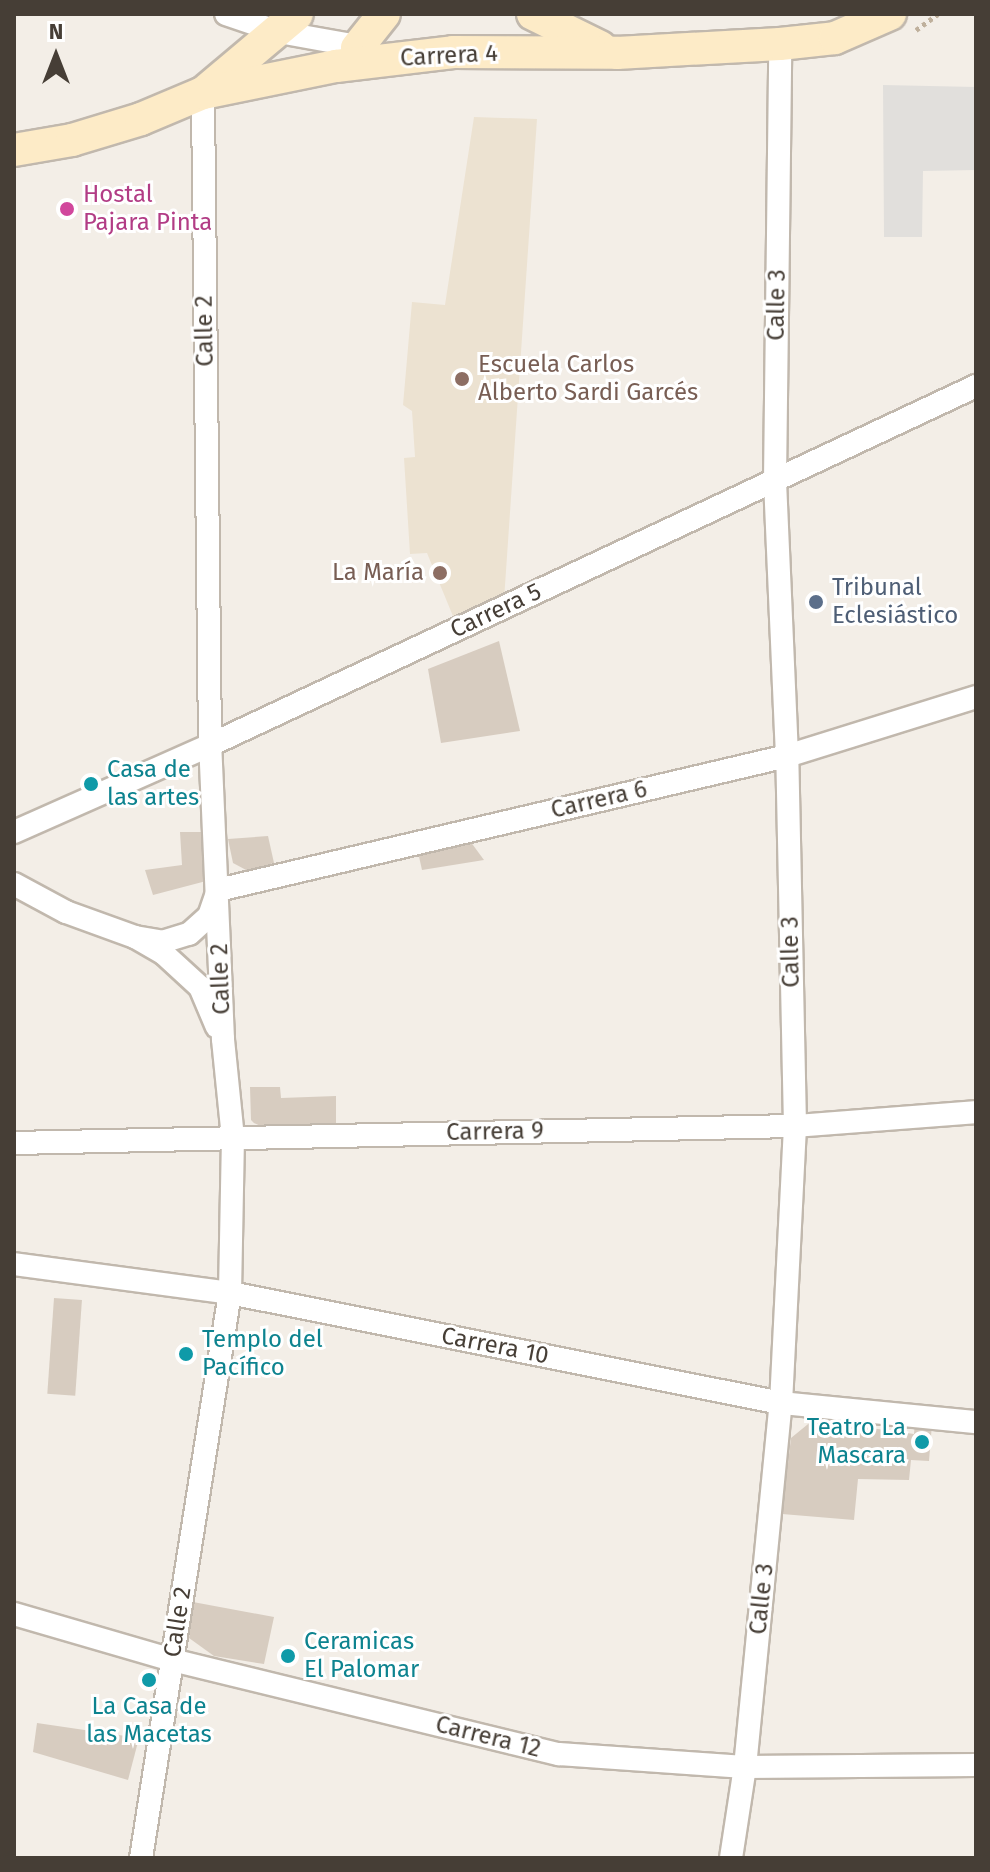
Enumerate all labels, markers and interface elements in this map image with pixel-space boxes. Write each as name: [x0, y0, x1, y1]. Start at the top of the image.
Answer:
north arrow: [16, 16, 96, 96]
text: N: [49, 18, 63, 45]
street label: Carrera 4: [399, 39, 499, 73]
place label: Hostal Pajara Pinta: [83, 181, 212, 237]
marker: Hostal Pajara Pinta: [58, 200, 76, 218]
street label: Calle 3: [762, 269, 792, 341]
street label: Calle 2: [190, 295, 220, 367]
place label: Escuela Carlos Alberto Sardi Garcés: [478, 351, 698, 407]
marker: Escuela Carlos Alberto Sardi Garcés: [453, 370, 471, 388]
place label: La María: [332, 559, 424, 587]
marker: La María: [431, 564, 449, 582]
place label: Tribunal Eclesiástico: [832, 574, 958, 630]
street label: Carrera 5: [446, 577, 546, 645]
marker: Tribunal Eclesiástico: [807, 593, 825, 611]
place label: Casa de las artes: [107, 756, 199, 812]
marker: Casa de las artes: [82, 775, 100, 793]
street label: Carrera 6: [548, 775, 650, 825]
street label: Calle 3: [776, 916, 806, 988]
street label: Calle 2: [205, 943, 237, 1015]
street label: Carrera 9: [446, 1117, 544, 1147]
street label: Carrera 10: [439, 1321, 551, 1371]
place label: Templo del Pacífico: [202, 1326, 323, 1382]
marker: Templo del Pacífico: [177, 1345, 195, 1363]
place label: Teatro La Mascara: [807, 1414, 906, 1470]
marker: Teatro La Mascara: [913, 1433, 931, 1451]
street label: Calle 3: [744, 1562, 780, 1636]
street label: Calle 2: [158, 1585, 198, 1659]
place label: Ceramicas El Palomar: [304, 1628, 419, 1684]
marker: Ceramicas El Palomar: [279, 1647, 297, 1665]
marker: La Casa de las Macetas: [140, 1671, 158, 1689]
place label: La Casa de las Macetas: [86, 1693, 212, 1749]
street label: Carrera 12: [432, 1710, 544, 1764]

